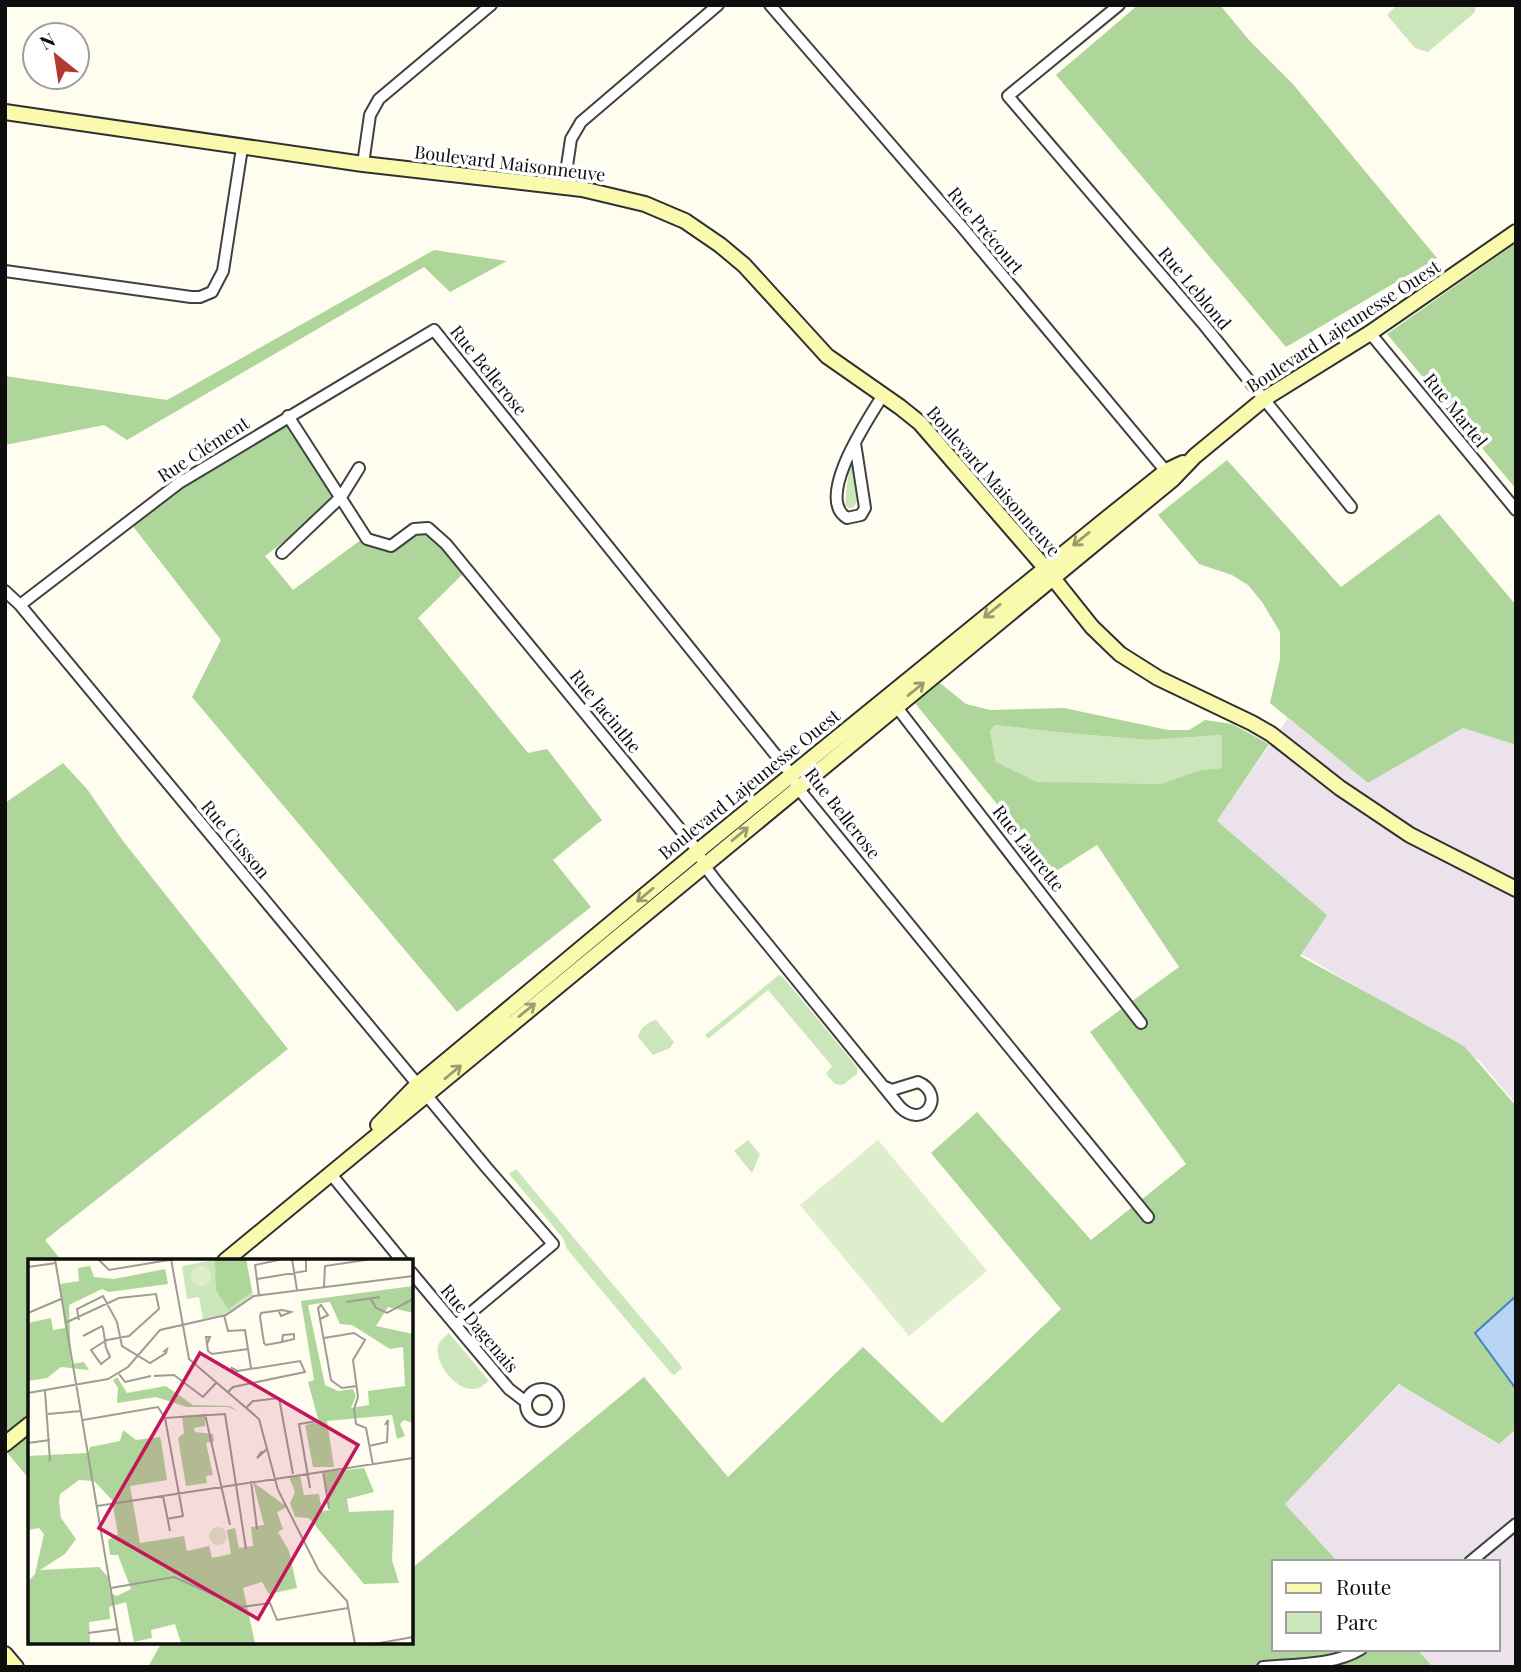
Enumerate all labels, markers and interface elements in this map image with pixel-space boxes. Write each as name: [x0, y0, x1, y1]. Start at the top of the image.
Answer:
north arrow: [21, 21, 91, 91]
text: N: [35, 26, 60, 55]
street label: Boulevard Maisonneuve: [413, 139, 607, 187]
street label: Rue Précourt: [943, 182, 1030, 279]
street label: Rue Leblond: [1153, 241, 1237, 335]
street label: Boulevard Lajeunesse Ouest: [1241, 254, 1445, 398]
street label: Rue Bellerose: [445, 320, 533, 420]
street label: Rue Martel: [1419, 368, 1493, 452]
street label: Boulevard Maisonneuve: [922, 401, 1066, 561]
street label: Rue Clément: [153, 410, 254, 487]
one-way arrow: [1072, 532, 1090, 547]
one-way arrow: [983, 603, 1001, 619]
street label: Rue Jacinthe: [565, 664, 647, 758]
one-way arrow: [906, 682, 924, 697]
street label: Boulevard Lajeunesse Ouest: [653, 703, 845, 865]
street label: Rue Bellerose: [800, 762, 886, 864]
street label: Rue Cusson: [196, 795, 276, 883]
street label: Rue Laurette: [988, 800, 1070, 896]
one-way arrow: [731, 826, 749, 842]
one-way arrow: [637, 887, 655, 903]
one-way arrow: [518, 1002, 536, 1018]
one-way arrow: [443, 1064, 461, 1080]
inset map: [28, 1259, 413, 1644]
street label: Rue Dagenais: [436, 1279, 524, 1377]
legend: [1272, 1560, 1500, 1651]
text: Route: [1336, 1572, 1391, 1600]
text: Parc: [1336, 1607, 1378, 1635]

